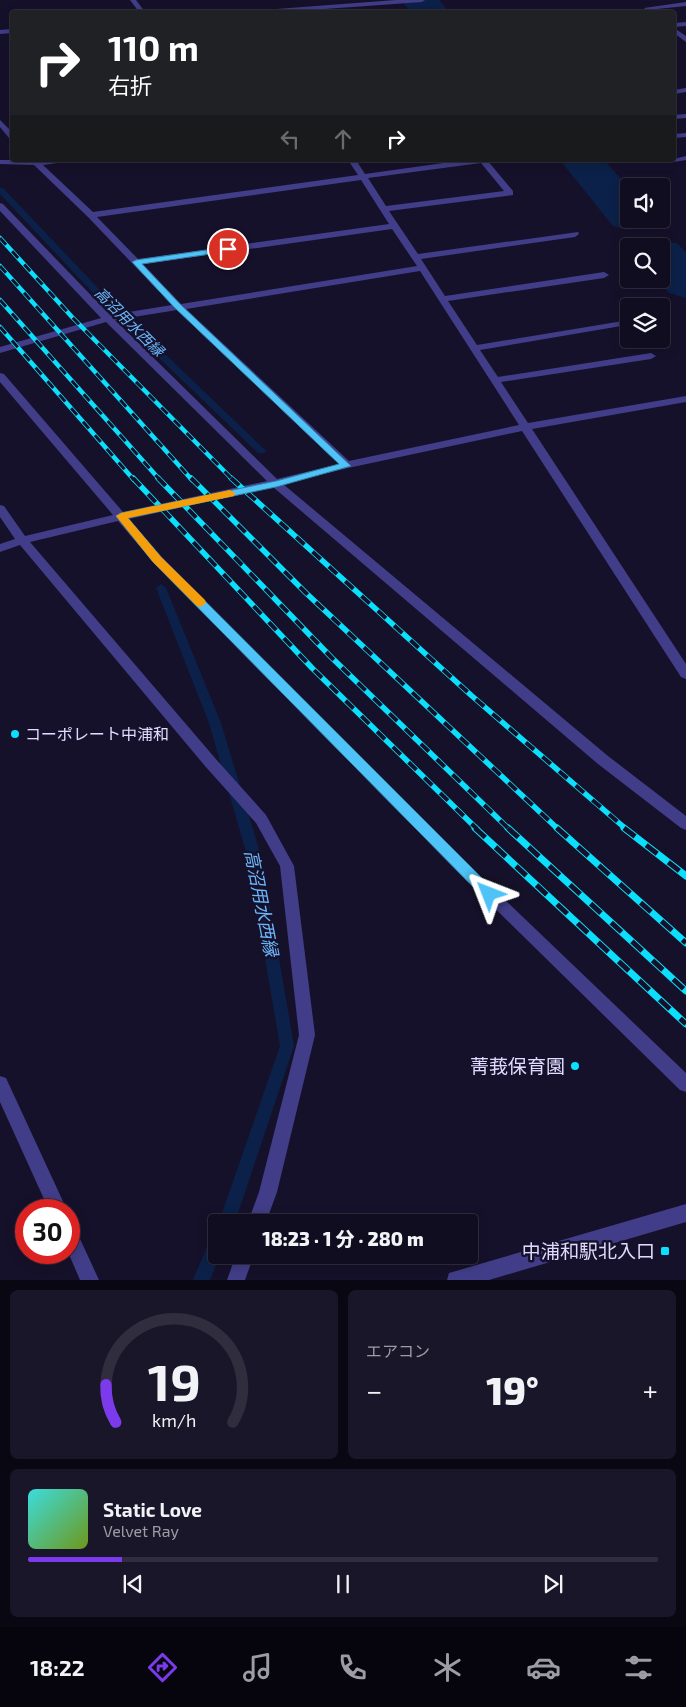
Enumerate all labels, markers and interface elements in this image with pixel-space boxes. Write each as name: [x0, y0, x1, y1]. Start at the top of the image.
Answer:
text: 110 m: [108, 26, 199, 68]
icon: right: [25, 30, 90, 95]
text: 右折: [108, 72, 152, 98]
icon: left: [276, 125, 304, 153]
icon: ahead: [329, 125, 357, 153]
icon: right: [382, 125, 410, 153]
map controls: [620, 178, 670, 348]
button: sound: [620, 178, 670, 228]
pin: [207, 228, 249, 270]
icon: arrive: [214, 235, 242, 263]
button: search: [620, 238, 670, 288]
water label: 高沼用水西縁: [92, 283, 169, 361]
button: layers: [620, 298, 670, 348]
place label: コーポレート中浦和: [25, 724, 169, 743]
marker: コーポレート中浦和: [9, 728, 21, 740]
water label: 高沼用水西縁: [241, 848, 283, 960]
position arrow: [462, 867, 514, 919]
place label: 菁莪保育園: [470, 1054, 565, 1077]
marker: 菁莪保育園: [569, 1060, 581, 1072]
speed limit sign: 30: [15, 1199, 80, 1264]
text: 18:23 · 1 分 · 280 m: [262, 1227, 424, 1250]
place label: 中浦和駅北入口: [522, 1239, 655, 1262]
marker: 中浦和駅北入口: [659, 1245, 671, 1257]
text: エアコン: [366, 1341, 430, 1360]
text: 19: [147, 1349, 201, 1411]
text: 19°: [486, 1367, 539, 1413]
text: −: [366, 1373, 382, 1407]
text: +: [643, 1373, 658, 1407]
text: km/h: [152, 1409, 196, 1431]
text: Static Love: [103, 1498, 202, 1521]
text: Velvet Ray: [103, 1521, 179, 1540]
icon: previous: [119, 1570, 147, 1598]
icon: pause: [329, 1570, 357, 1598]
icon: next: [539, 1570, 567, 1598]
icon: directions: [145, 1650, 180, 1685]
icon: music: [240, 1650, 275, 1685]
icon: phone: [335, 1650, 370, 1685]
icon: climate: [430, 1650, 465, 1685]
icon: car: [526, 1650, 561, 1685]
icon: filters: [621, 1650, 656, 1685]
text: 18:22: [30, 1654, 85, 1680]

